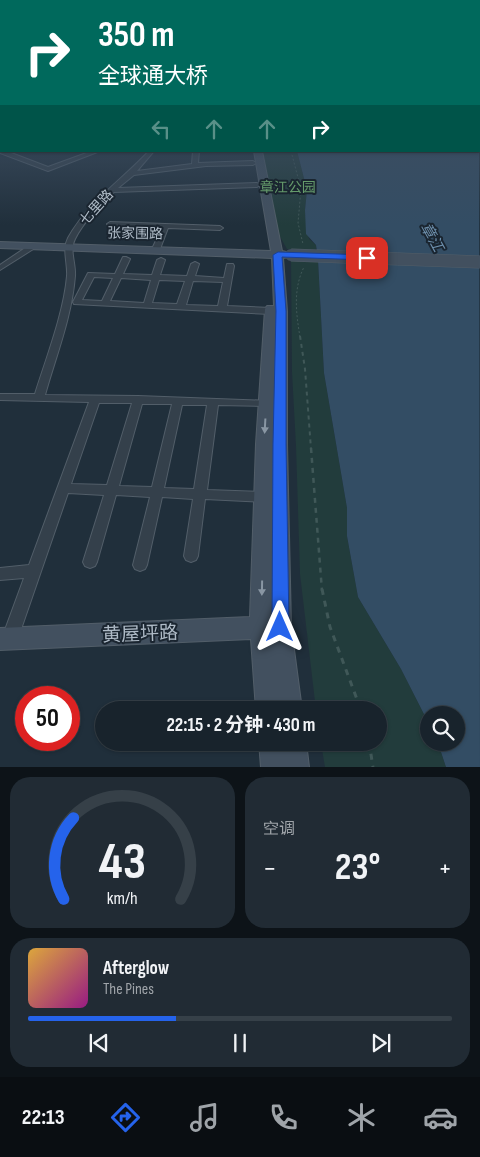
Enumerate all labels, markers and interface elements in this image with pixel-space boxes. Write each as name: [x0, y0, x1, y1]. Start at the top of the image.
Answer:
text: 350 m: [98, 14, 174, 57]
icon: right: [15, 20, 80, 85]
text: 全球通大桥: [98, 63, 208, 90]
icon: left: [147, 115, 175, 143]
icon: ahead: [200, 115, 228, 143]
icon: ahead: [253, 115, 281, 143]
icon: right: [306, 115, 334, 143]
park label: 章江公园: [260, 179, 316, 196]
street label: 七里路: [76, 186, 117, 229]
water label: 章江: [416, 220, 448, 257]
street label: 张家围路: [107, 225, 163, 242]
pin: [346, 237, 388, 279]
icon: arrive: [353, 244, 381, 272]
one-way arrow: [261, 418, 269, 434]
one-way arrow: [258, 581, 266, 597]
position arrow: [253, 600, 305, 652]
street label: 黄屋坪路: [102, 622, 178, 647]
speed limit sign: 50: [15, 686, 80, 751]
map controls: [420, 706, 465, 751]
button: search: [420, 706, 465, 751]
text: 22:15 · 2 分钟 · 430 m: [167, 714, 315, 737]
text: 空调: [263, 820, 295, 839]
text: 43: [99, 831, 146, 894]
text: 23°: [335, 845, 380, 890]
text: −: [263, 852, 277, 885]
text: +: [438, 852, 452, 885]
text: km/h: [107, 888, 138, 909]
text: Afterglow: [103, 957, 169, 980]
text: The Pines: [103, 980, 154, 999]
icon: previous: [85, 1029, 113, 1057]
icon: pause: [226, 1029, 254, 1057]
icon: next: [367, 1029, 395, 1057]
icon: directions: [108, 1100, 143, 1135]
icon: music: [187, 1100, 222, 1135]
icon: phone: [266, 1100, 301, 1135]
icon: climate: [344, 1100, 379, 1135]
icon: car: [423, 1100, 458, 1135]
text: 22:13: [22, 1104, 65, 1131]

